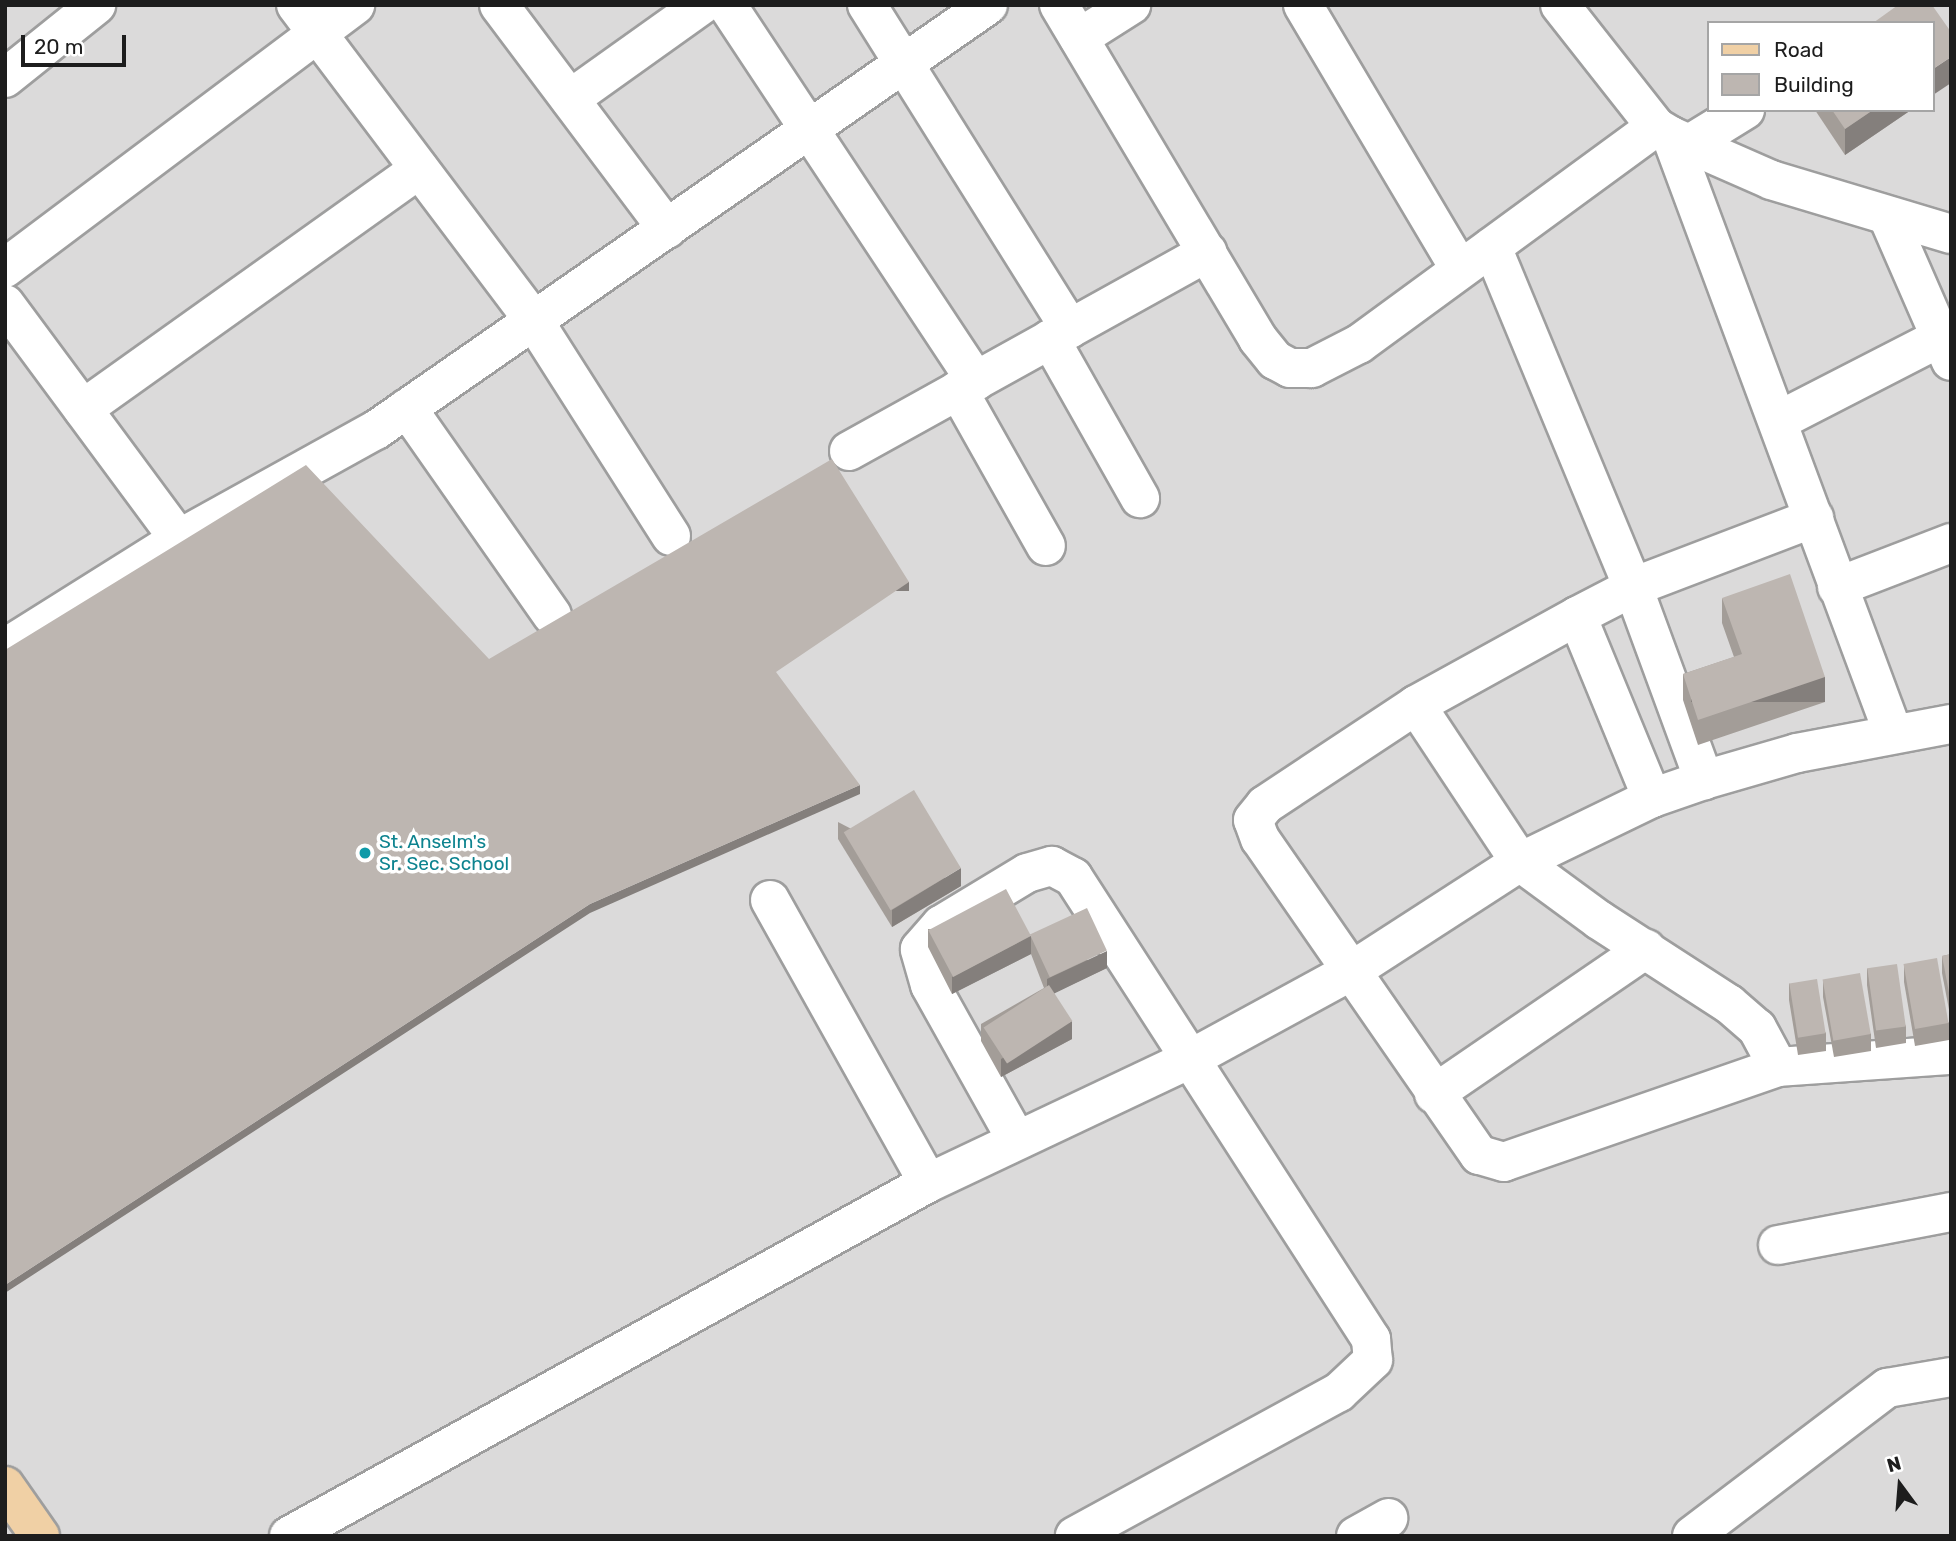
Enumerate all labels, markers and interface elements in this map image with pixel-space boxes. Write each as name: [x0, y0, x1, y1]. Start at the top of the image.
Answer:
scale bar: [24, 21, 130, 65]
legend: [1708, 21, 1935, 112]
text: 20 m: [34, 34, 83, 59]
text: Road: [1774, 37, 1824, 62]
text: Building: [1774, 72, 1854, 97]
place label: St. Anselm's Sr. Sec. School: [379, 831, 509, 875]
marker: St. Anselm's Sr. Sec. School: [357, 845, 373, 861]
north arrow: [1865, 1450, 1935, 1520]
text: N: [1884, 1451, 1904, 1477]

